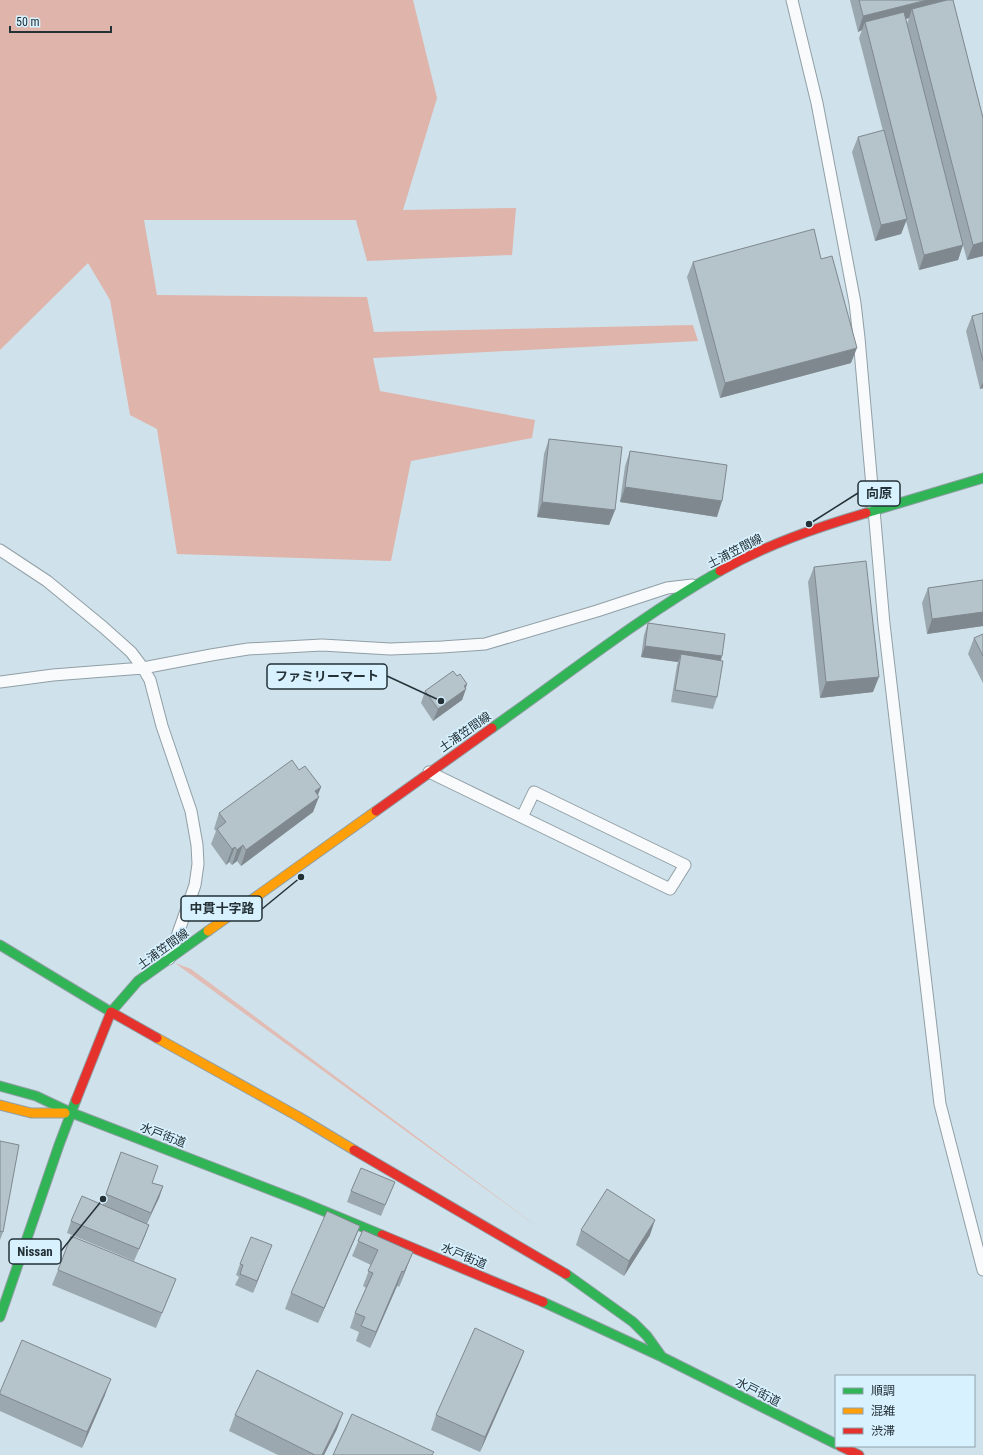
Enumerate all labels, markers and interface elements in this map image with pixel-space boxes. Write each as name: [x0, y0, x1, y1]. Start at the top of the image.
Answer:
scale bar: [10, 8, 111, 34]
text: 50 m: [16, 15, 40, 29]
callout: 向原: [858, 481, 900, 506]
text: 向原: [866, 486, 892, 501]
street label: 土浦笠間線: [705, 531, 765, 571]
callout: ファミリーマート: [267, 664, 387, 689]
text: ファミリーマート: [275, 669, 379, 684]
street label: 土浦笠間線: [436, 709, 494, 755]
callout: 中貫十字路: [181, 896, 262, 921]
text: 中貫十字路: [189, 901, 255, 916]
street label: 土浦笠間線: [135, 926, 191, 972]
street label: 水戸街道: [138, 1120, 188, 1150]
callout: Nissan: [9, 1239, 61, 1264]
street label: 水戸街道: [439, 1240, 489, 1272]
text: Nissan: [17, 1244, 53, 1259]
street label: 水戸街道: [733, 1375, 783, 1409]
legend: [835, 1375, 975, 1447]
text: 順調: [871, 1384, 895, 1398]
text: 混雑: [871, 1404, 895, 1418]
text: 渋滞: [871, 1424, 895, 1438]

